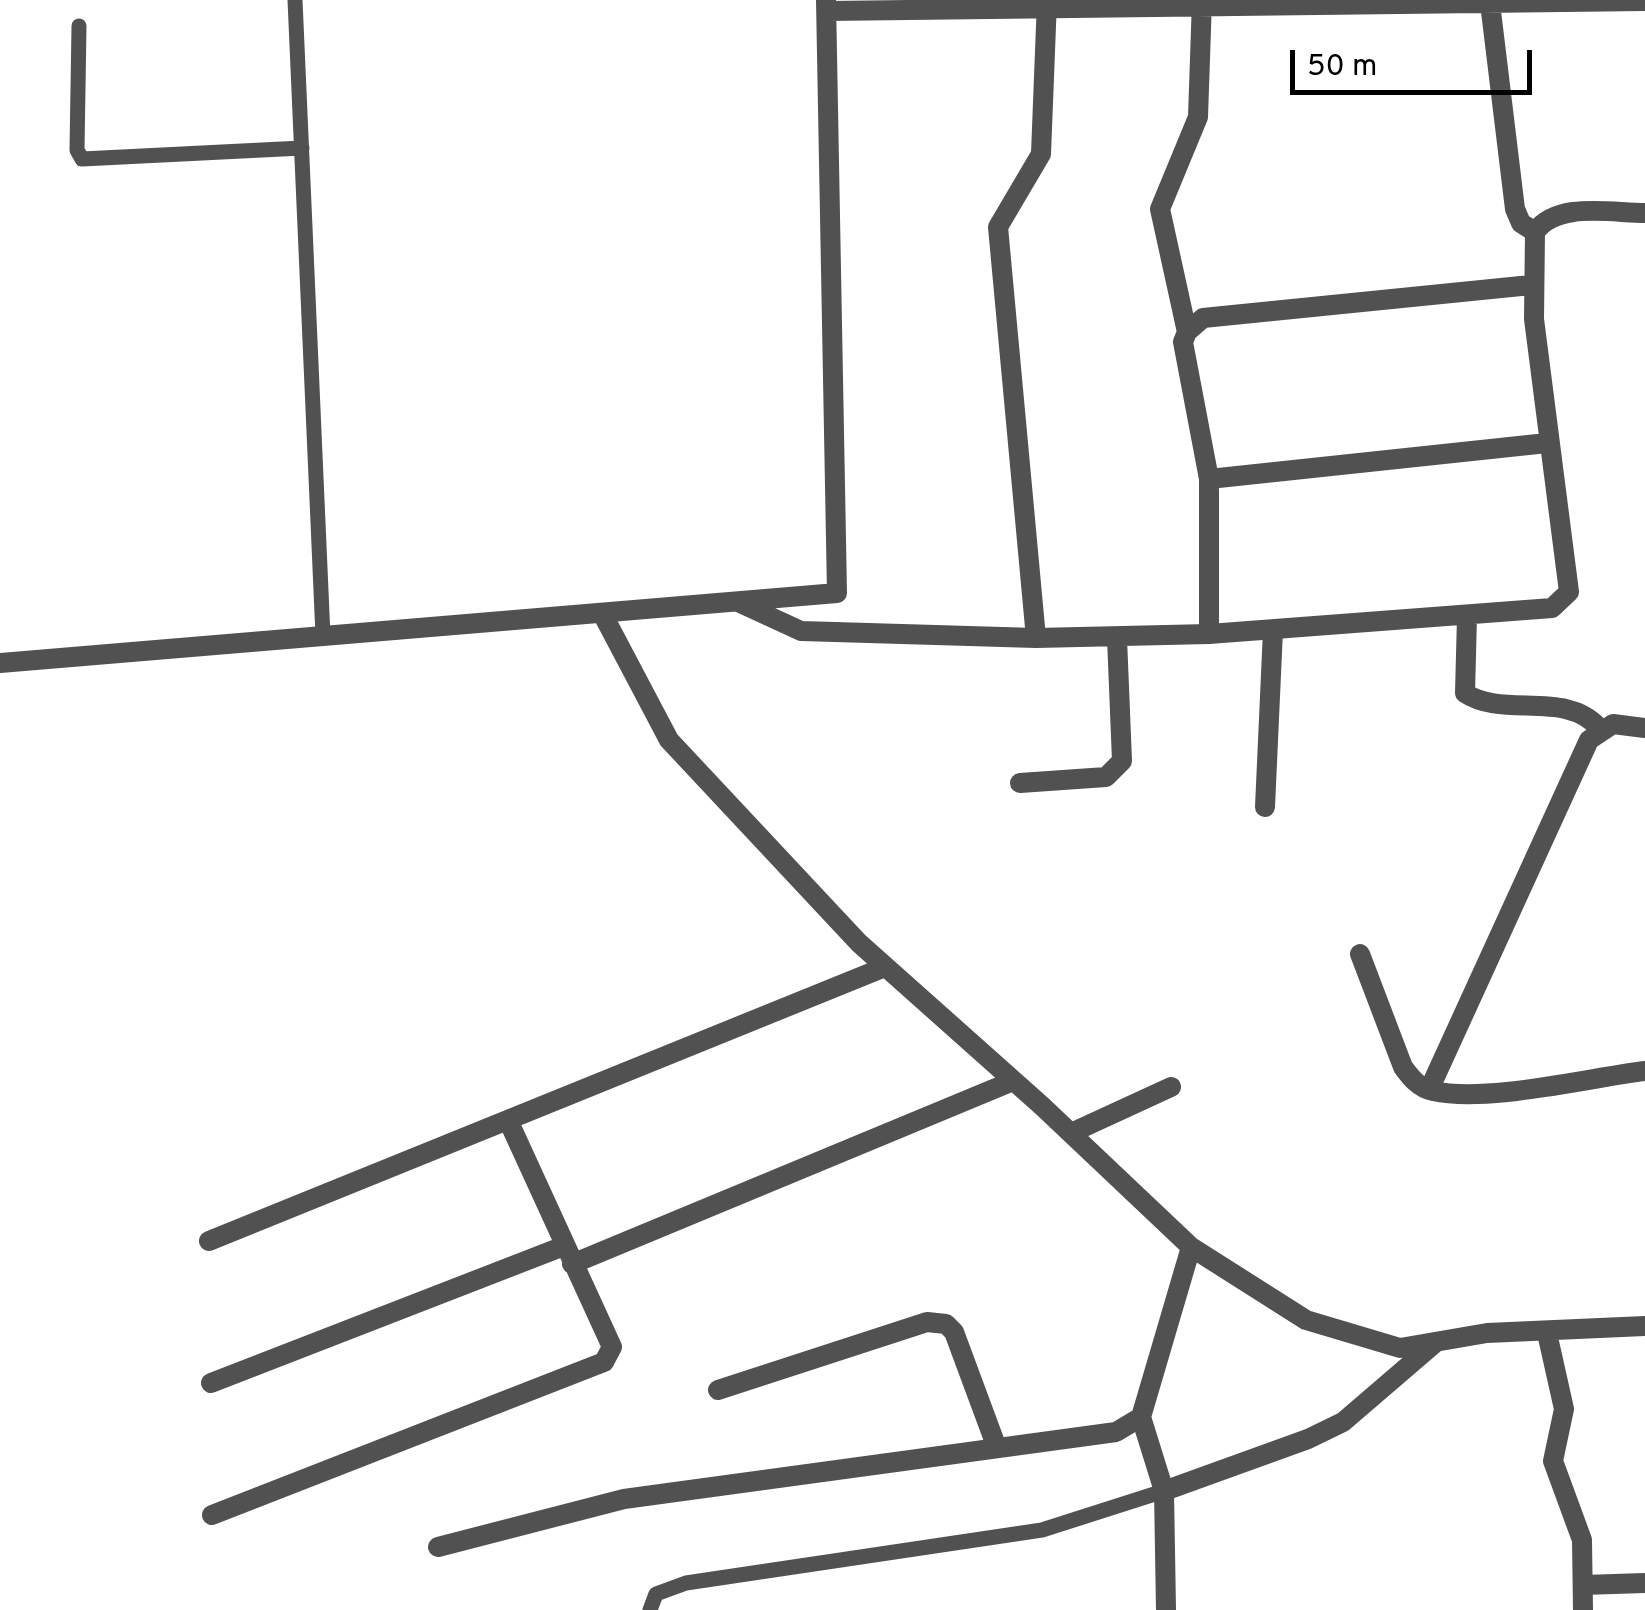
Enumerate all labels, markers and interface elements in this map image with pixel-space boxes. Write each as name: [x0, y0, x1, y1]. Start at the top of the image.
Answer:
scale bar: [1295, 30, 1538, 92]
text: 50 m: [1307, 49, 1377, 86]

